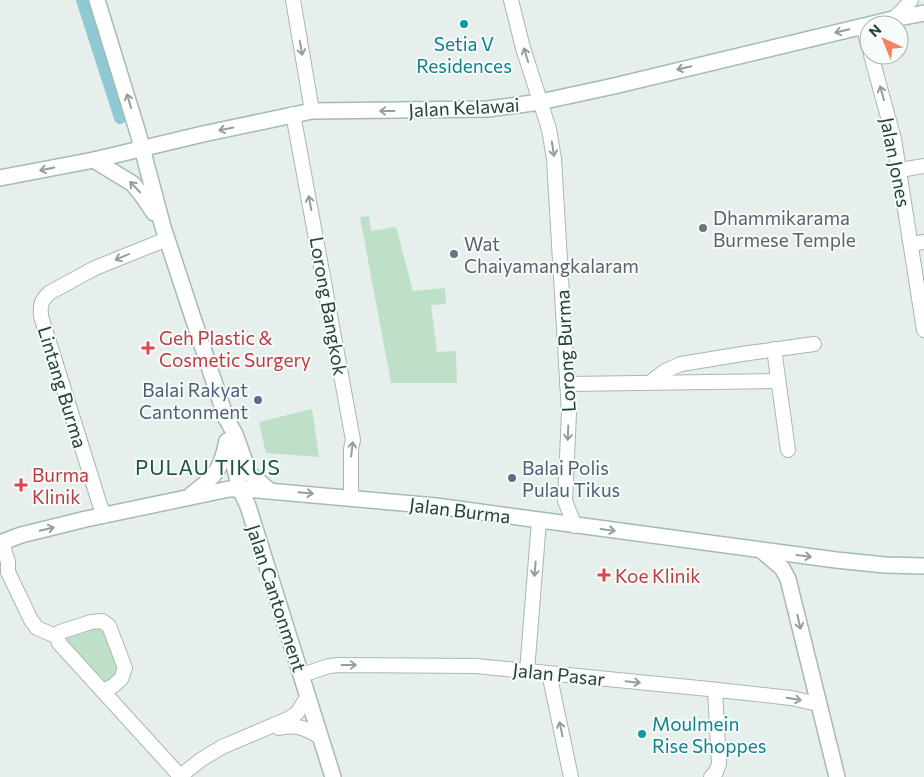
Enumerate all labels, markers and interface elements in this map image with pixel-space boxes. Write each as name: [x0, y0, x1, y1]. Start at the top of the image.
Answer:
north arrow: [859, 15, 909, 65]
marker: Setia V Residences: [458, 18, 470, 30]
text: N: [865, 21, 884, 40]
one-way arrow: [835, 27, 851, 36]
place label: Setia V Residences: [416, 32, 512, 77]
one-way arrow: [297, 40, 307, 56]
one-way arrow: [520, 48, 530, 64]
one-way arrow: [677, 64, 693, 73]
one-way arrow: [876, 85, 886, 101]
street label: Jalan Kelawai: [408, 93, 520, 121]
one-way arrow: [123, 94, 133, 110]
one-way arrow: [379, 106, 396, 116]
street label: Jalan Jones: [876, 115, 916, 209]
one-way arrow: [219, 125, 235, 134]
one-way arrow: [548, 140, 558, 156]
one-way arrow: [39, 165, 55, 175]
one-way arrow: [129, 181, 141, 194]
one-way arrow: [304, 195, 314, 211]
place label: Dhammikarama Burmese Temple: [713, 206, 856, 251]
marker: Dhammikarama Burmese Temple: [697, 222, 709, 234]
place label: Wat Chaiyamangkalaram: [464, 232, 639, 277]
street label: Lorong Bangkok: [305, 235, 353, 377]
marker: Wat Chaiyamangkalaram: [448, 248, 460, 260]
one-way arrow: [115, 252, 130, 262]
street label: Lorong Burma: [550, 289, 580, 413]
street label: Lintang Burma: [34, 323, 92, 451]
place label: Geh Plastic & Cosmetic Surgery: [159, 326, 311, 371]
marker: Geh Plastic & Cosmetic Surgery: [141, 341, 155, 355]
place label: Balai Rakyat Cantonment: [139, 378, 248, 423]
marker: Balai Rakyat Cantonment: [252, 394, 264, 406]
one-way arrow: [563, 424, 573, 441]
one-way arrow: [347, 441, 357, 457]
district label: PULAU TIKUS: [135, 454, 281, 479]
place label: Balai Polis Pulau Tikus: [522, 456, 620, 501]
place label: Burma Klinik: [32, 463, 89, 508]
marker: Balai Polis Pulau Tikus: [506, 472, 518, 484]
marker: Burma Klinik: [14, 478, 28, 492]
one-way arrow: [298, 489, 314, 498]
street label: Jalan Burma: [408, 492, 512, 528]
street label: Jalan Cantonment: [242, 521, 312, 675]
one-way arrow: [38, 523, 54, 533]
one-way arrow: [600, 525, 616, 535]
one-way arrow: [795, 551, 811, 561]
one-way arrow: [531, 561, 540, 577]
place label: Koe Klinik: [615, 564, 701, 587]
marker: Koe Klinik: [597, 568, 611, 582]
one-way arrow: [795, 614, 804, 630]
street label: Jalan Pasar: [512, 658, 607, 690]
one-way arrow: [340, 660, 356, 670]
one-way arrow: [625, 677, 641, 686]
one-way arrow: [786, 695, 802, 704]
place label: Moulmein Rise Shoppes: [652, 712, 766, 757]
one-way arrow: [556, 722, 565, 738]
marker: Moulmein Rise Shoppes: [636, 728, 648, 740]

